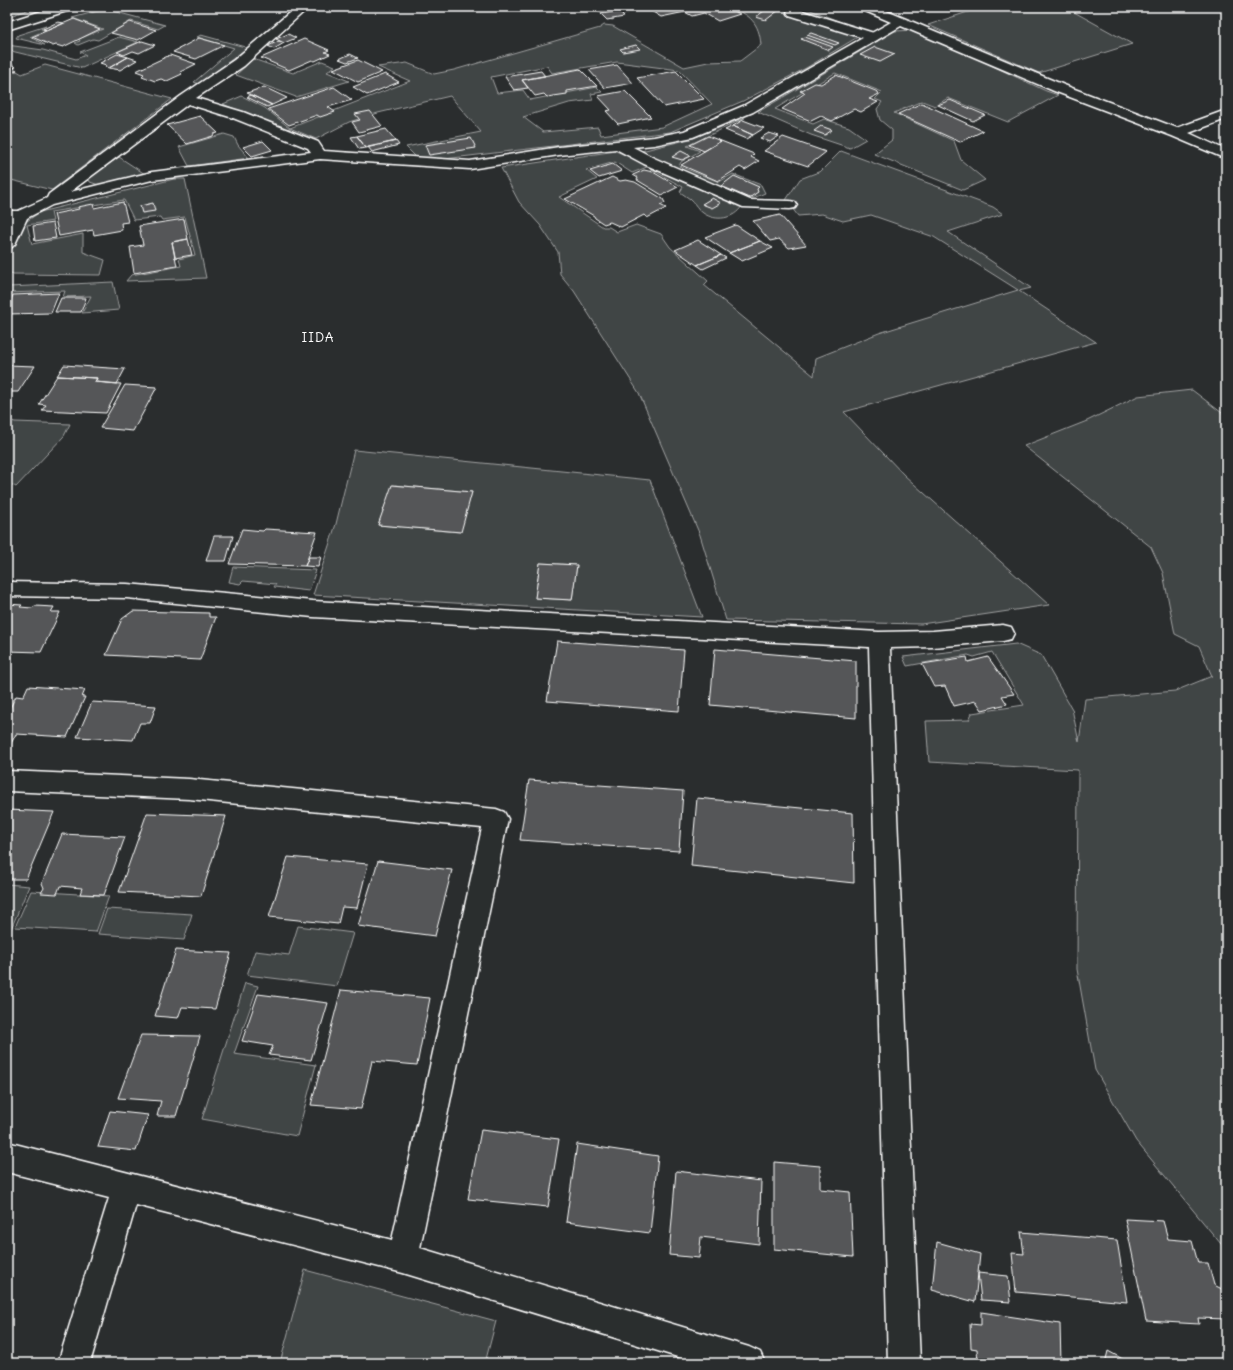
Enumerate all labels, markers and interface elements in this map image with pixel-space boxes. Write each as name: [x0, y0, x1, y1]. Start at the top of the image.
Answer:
district label: IIDA: [302, 329, 334, 346]

